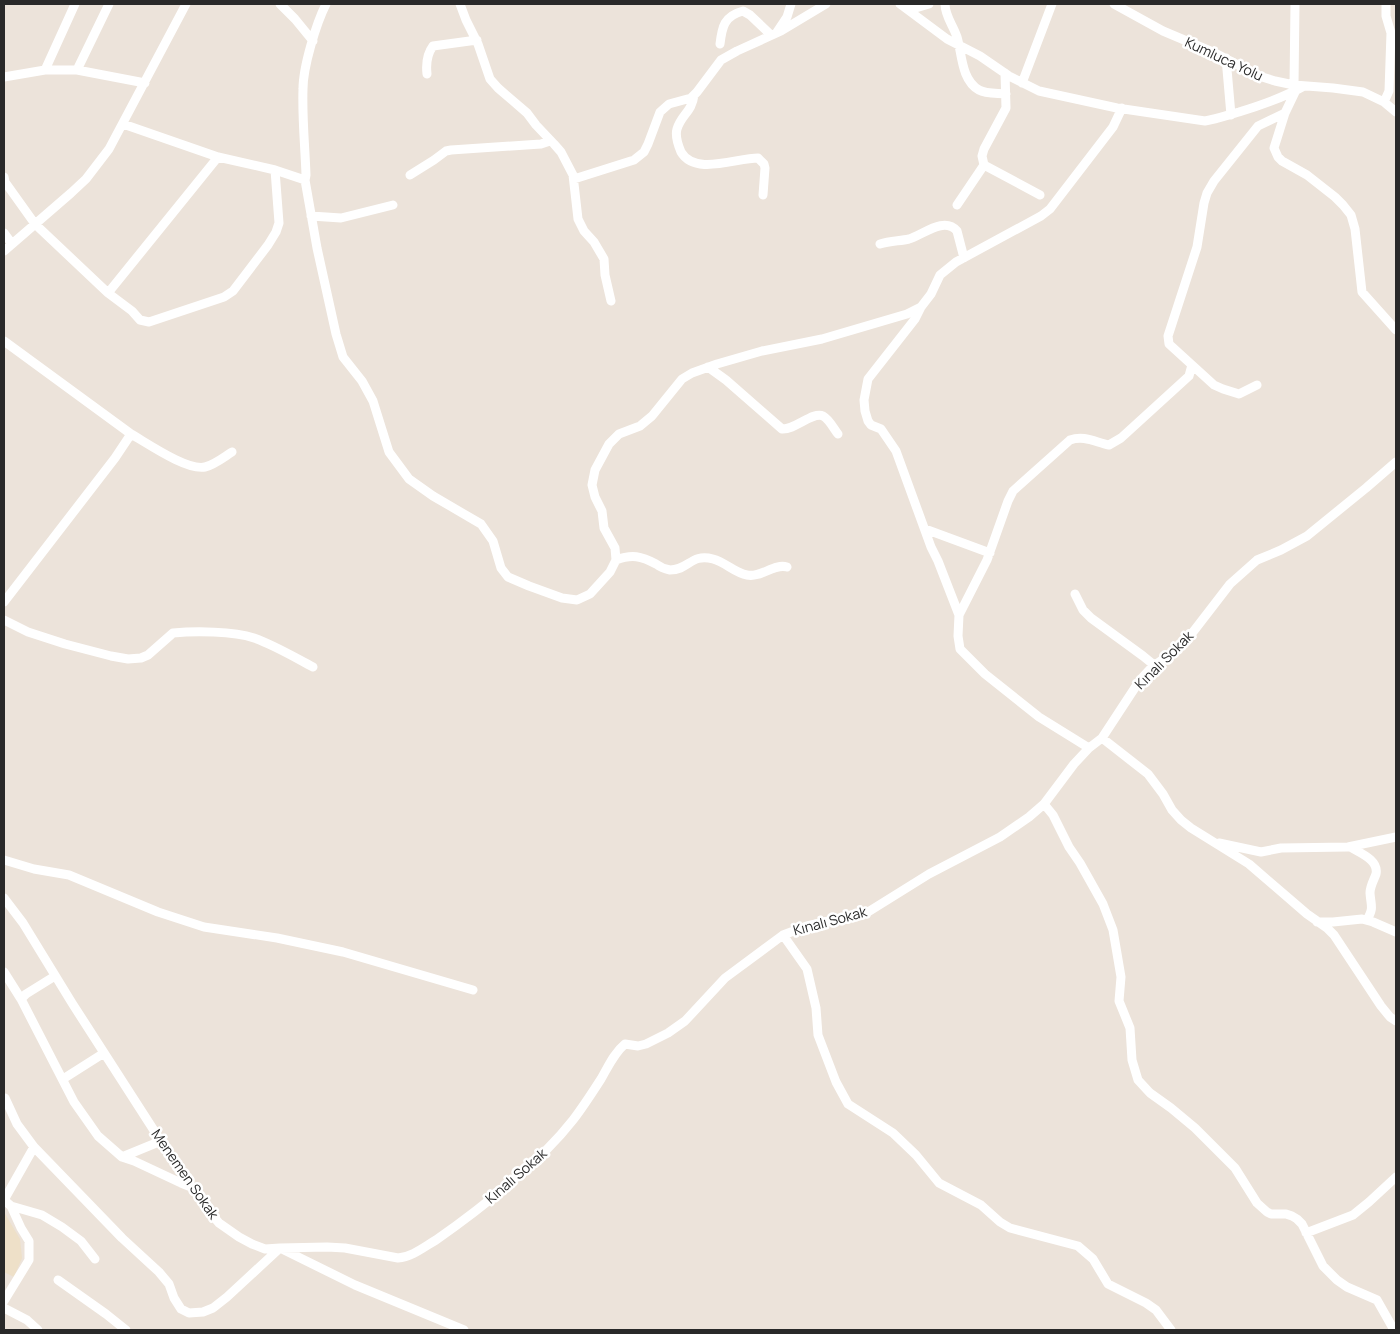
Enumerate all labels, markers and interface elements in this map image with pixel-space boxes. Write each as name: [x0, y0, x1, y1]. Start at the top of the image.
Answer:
street label: Kumluca Yolu: [1182, 32, 1266, 85]
street label: Kınalı Sokak: [1130, 625, 1198, 693]
street label: Kınalı Sokak: [791, 901, 870, 939]
street label: Menemen Sokak: [147, 1125, 224, 1223]
street label: Kınalı Sokak: [481, 1143, 551, 1208]

